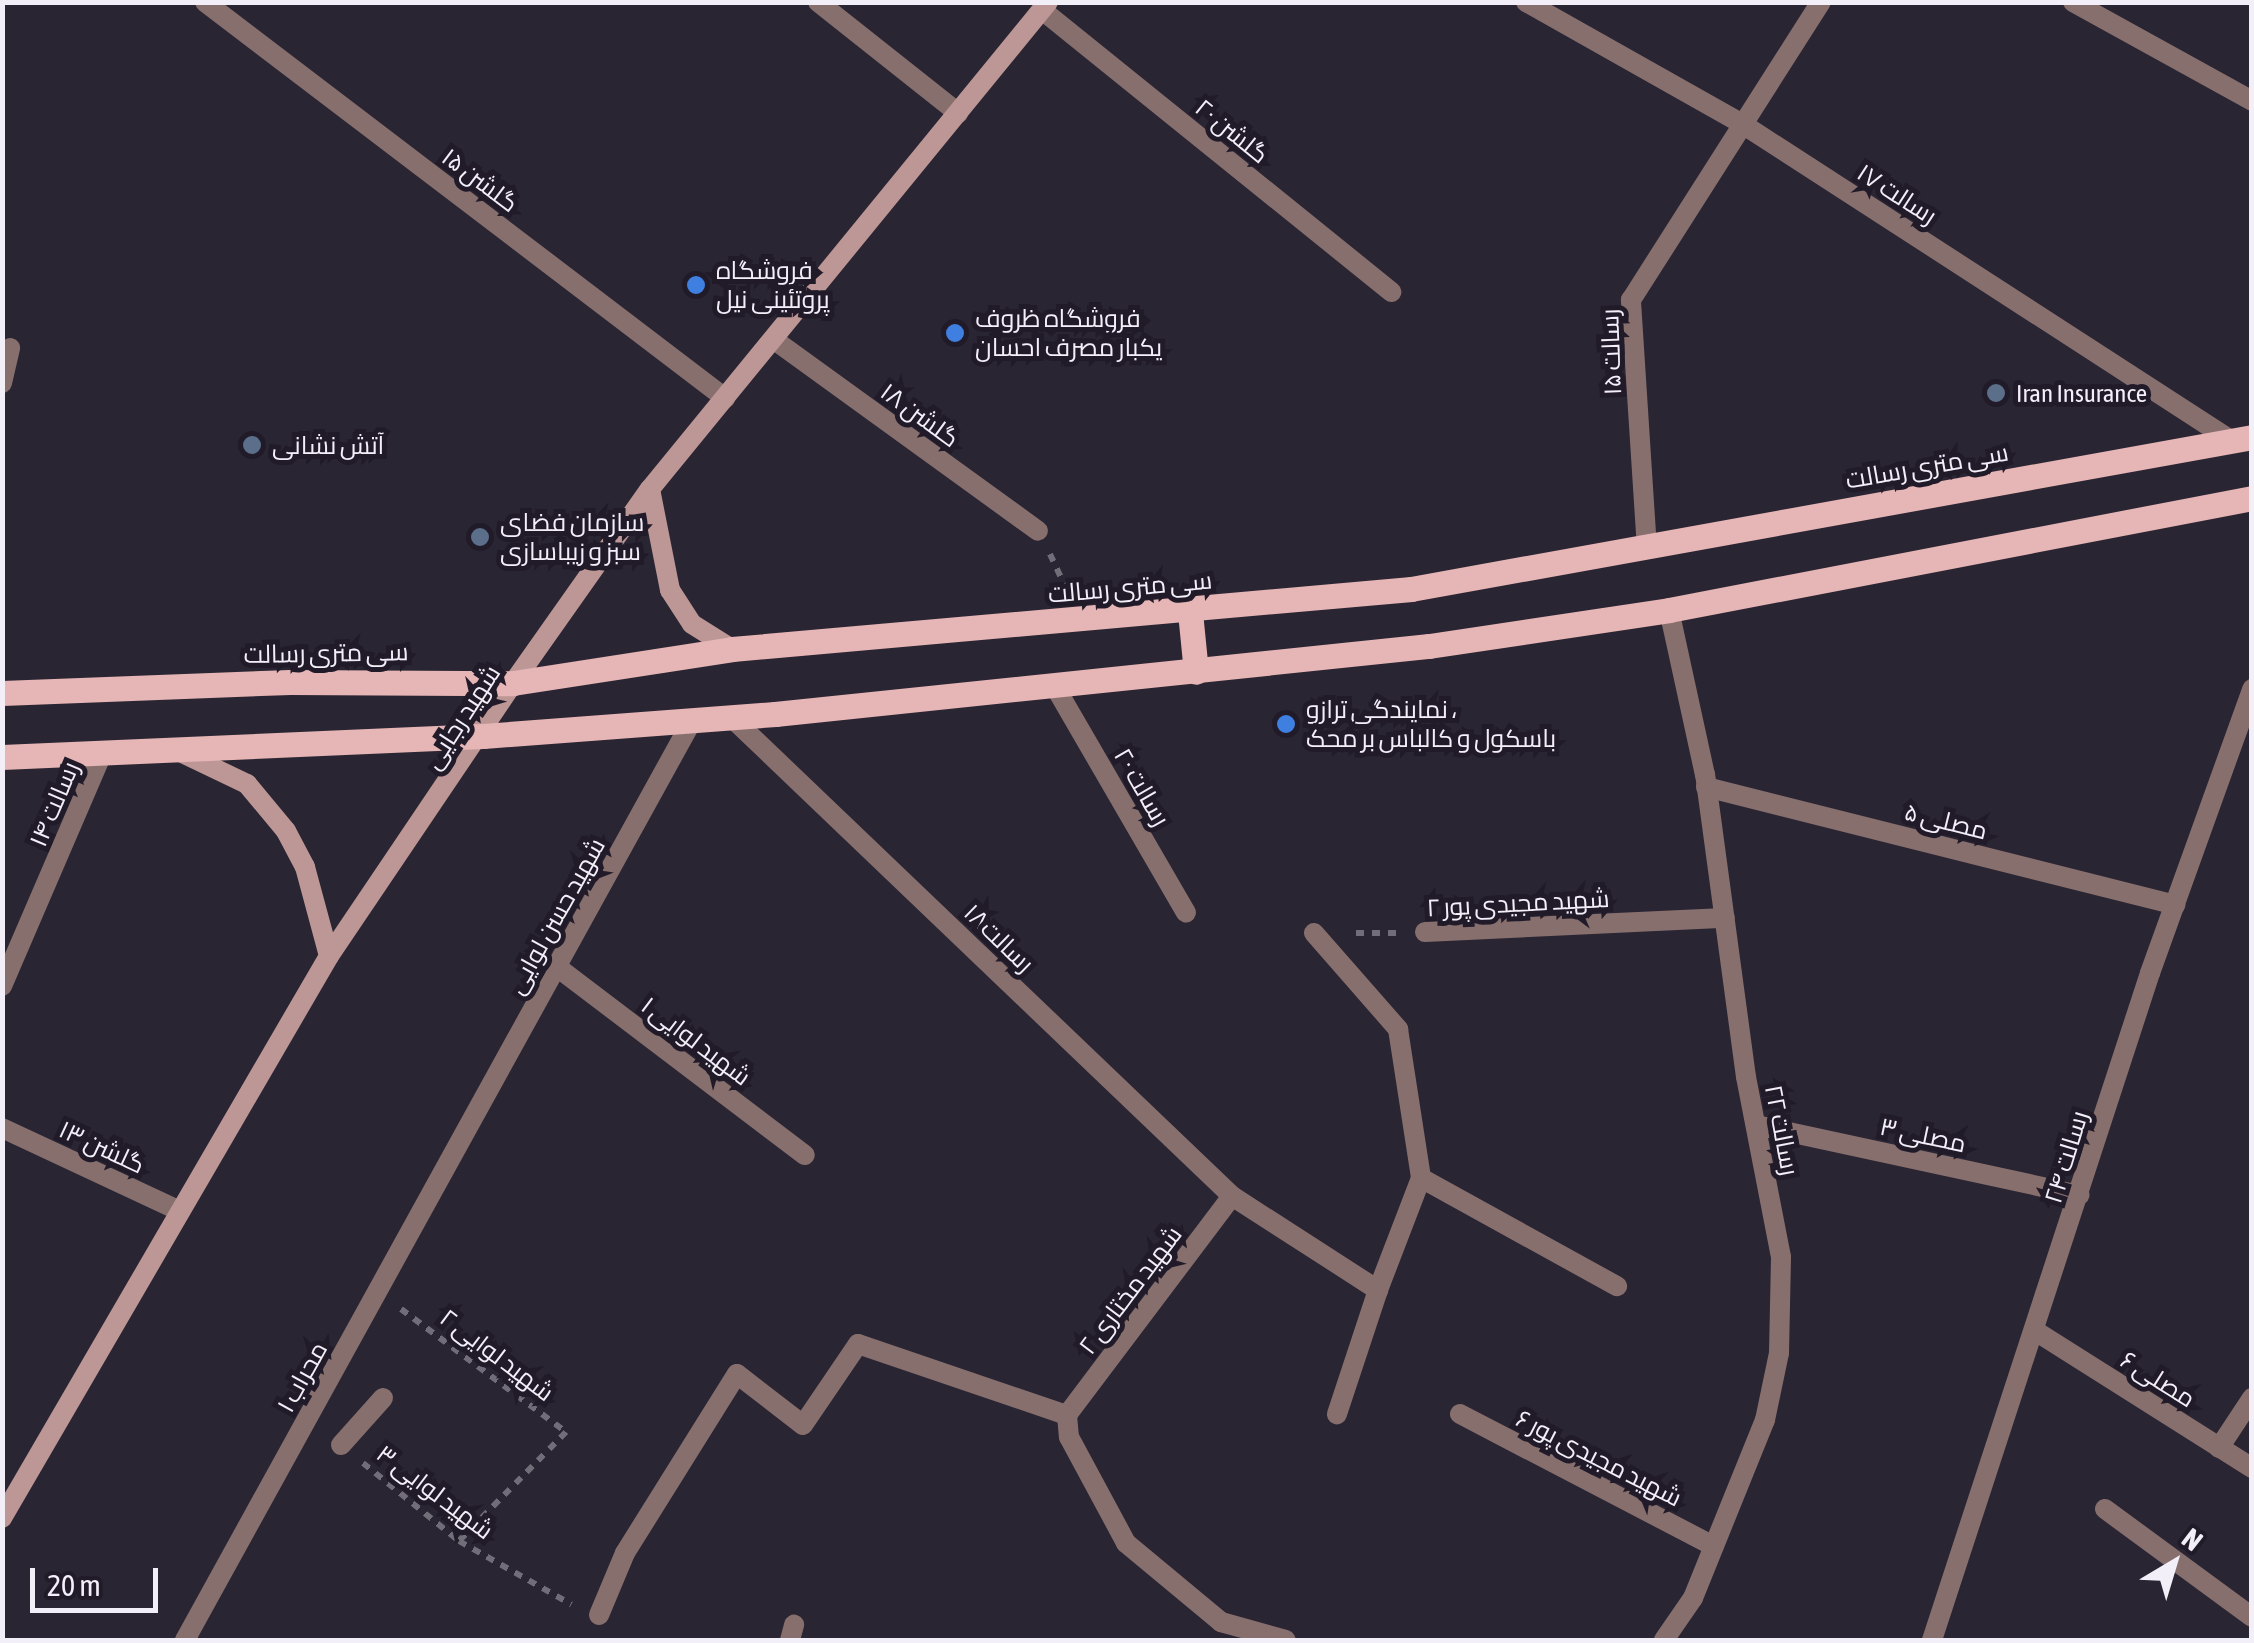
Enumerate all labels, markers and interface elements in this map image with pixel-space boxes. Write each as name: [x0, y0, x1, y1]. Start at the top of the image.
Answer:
street label: ۲۰ گلشن: [1189, 92, 1275, 170]
street label: گلشن ۱۵: [436, 142, 524, 218]
street label: ۱۷ رسالت: [1852, 157, 1942, 231]
place label: فروشگاه پروتئینی نیل: [716, 256, 830, 315]
marker: فروشگاه پروتئینی نیل: [685, 274, 707, 296]
place label: فروشگاه ظروف یکبار مصرف احسان: [975, 304, 1162, 363]
street label: ۱۵ رسالت: [1594, 308, 1628, 396]
marker: فروشگاه ظروف یکبار مصرف احسان: [944, 322, 966, 344]
street label: ۱۸ گلشن: [875, 376, 965, 454]
place label: Iran Insurance: [2016, 378, 2147, 408]
marker: Iran Insurance: [1985, 382, 2007, 404]
place label: آتش نشانی: [272, 430, 384, 460]
marker: آتش نشانی: [241, 434, 263, 456]
street label: سی متری رسالت: [1843, 437, 2011, 495]
place label: سازمان فضای سبز و زیباسازی: [500, 508, 644, 567]
marker: سازمان فضای سبز و زیباسازی: [469, 526, 491, 548]
street label: سی متری رسالت: [1047, 565, 1213, 609]
street label: سی متری رسالت: [243, 637, 409, 669]
street label: شهید رجایی: [417, 659, 507, 775]
place label: نمایندگی ترازو ، باسکول و کالباس بر محک: [1306, 695, 1556, 754]
marker: نمایندگی ترازو ، باسکول و کالباس بر محک: [1275, 713, 1297, 735]
street label: ۲۰ رسالت: [1108, 743, 1176, 831]
street label: ۱۴ رسالت: [23, 757, 85, 851]
street label: ۵ مصلی: [1902, 796, 1990, 846]
street label: شهید حسن لوایی: [501, 833, 611, 999]
street label: ۲ شهید مجیدی پور: [1426, 883, 1610, 923]
street label: رسالت۱۸: [958, 898, 1040, 978]
street label: ۱ شهید لوایی: [635, 990, 757, 1092]
street label: ۲۲ رسالت: [1759, 1082, 1805, 1178]
street label: ۲۴ رسالت: [2038, 1107, 2094, 1207]
street label: ۳ مصلی: [1877, 1111, 1969, 1159]
street label: ۱۳ گلشن: [54, 1114, 150, 1180]
street label: ۲ شهید مختاری: [1072, 1220, 1188, 1360]
street label: ۲ شهید لوایی: [434, 1302, 560, 1408]
street label: ۱ محراب: [270, 1336, 334, 1418]
street label: ۶ مصلی: [2115, 1344, 2201, 1414]
street label: ۶ شهید مجیدی پور: [1511, 1403, 1687, 1513]
street label: ۳ شهید لوایی: [371, 1438, 499, 1546]
north arrow: [2124, 1513, 2224, 1613]
text: N: [2176, 1522, 2209, 1557]
scale bar: [35, 1548, 162, 1610]
text: 20 m: [47, 1568, 101, 1602]

